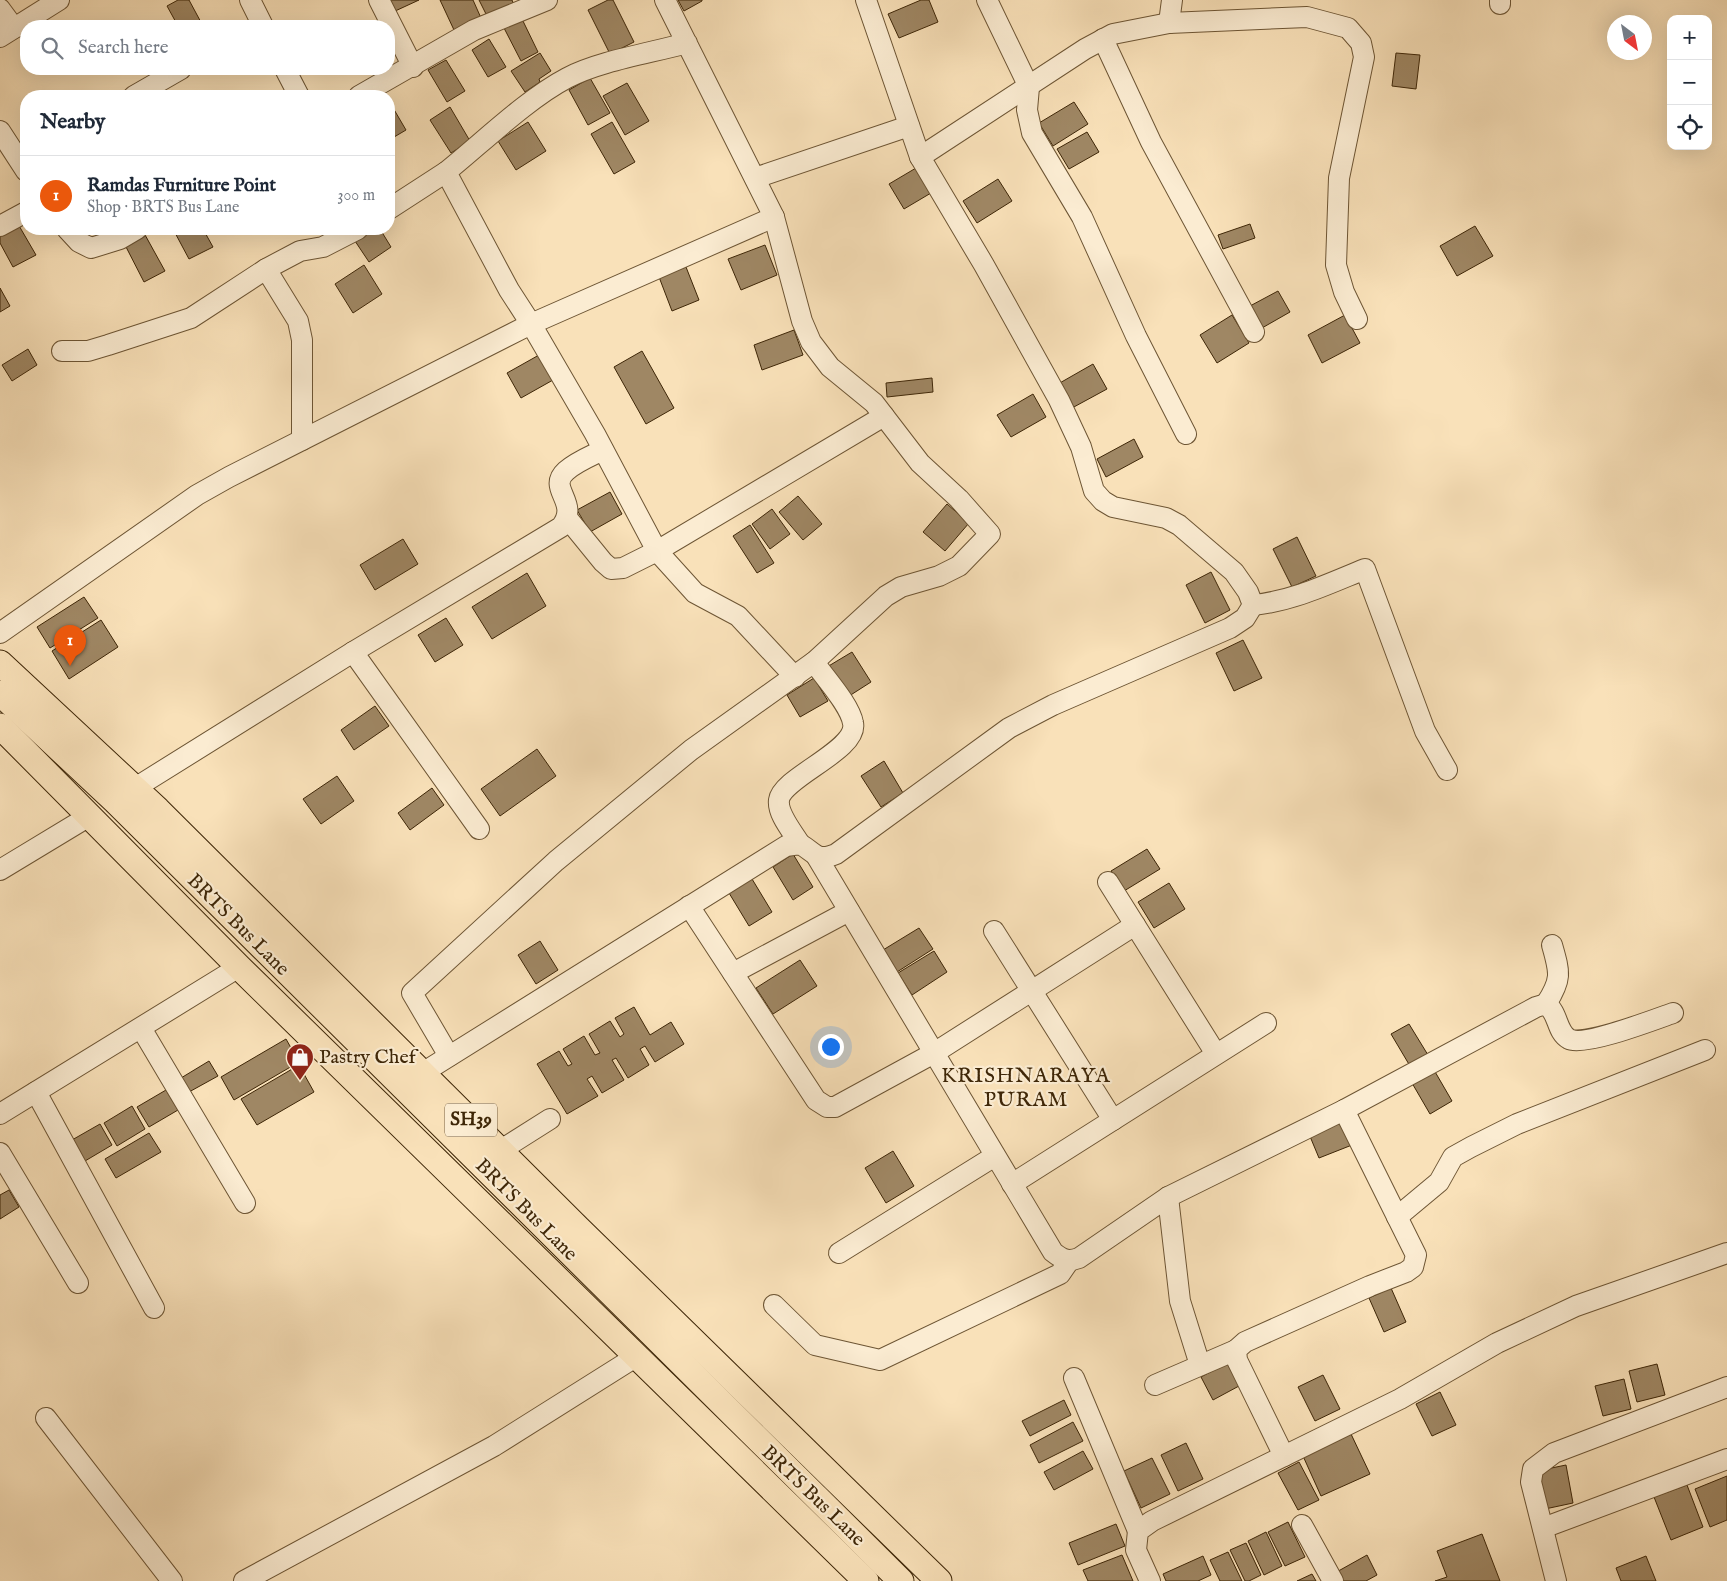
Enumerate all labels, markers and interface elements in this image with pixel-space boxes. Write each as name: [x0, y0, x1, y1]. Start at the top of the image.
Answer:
north arrow: [1607, 15, 1652, 60]
map controls: [1667, 15, 1712, 150]
button: +: [1667, 15, 1712, 60]
search box: [20, 20, 395, 75]
icon: search: [38, 34, 66, 62]
text: Search here: [78, 36, 169, 60]
button: −: [1667, 60, 1712, 105]
button: locate: [1667, 105, 1712, 150]
text: Nearby: [40, 109, 105, 136]
text: Ramdas Furniture Point: [87, 174, 276, 198]
text: 1: [53, 186, 59, 206]
text: 300 m: [337, 186, 375, 206]
text: Shop · BRTS Bus Lane: [87, 198, 239, 218]
pin: 1: [54, 625, 86, 666]
street label: BRTS Bus Lane: [182, 869, 294, 981]
your location: [818, 1034, 844, 1060]
shop icon: Pastry Chef: [285, 1042, 315, 1081]
place label: Pastry Chef: [319, 1045, 420, 1070]
district label: KRISHNARAYA PURAM: [941, 1063, 1111, 1114]
road number: SH39: [445, 1104, 497, 1136]
street label: BRTS Bus Lane: [470, 1154, 582, 1266]
street label: BRTS Bus Lane: [756, 1440, 870, 1552]

